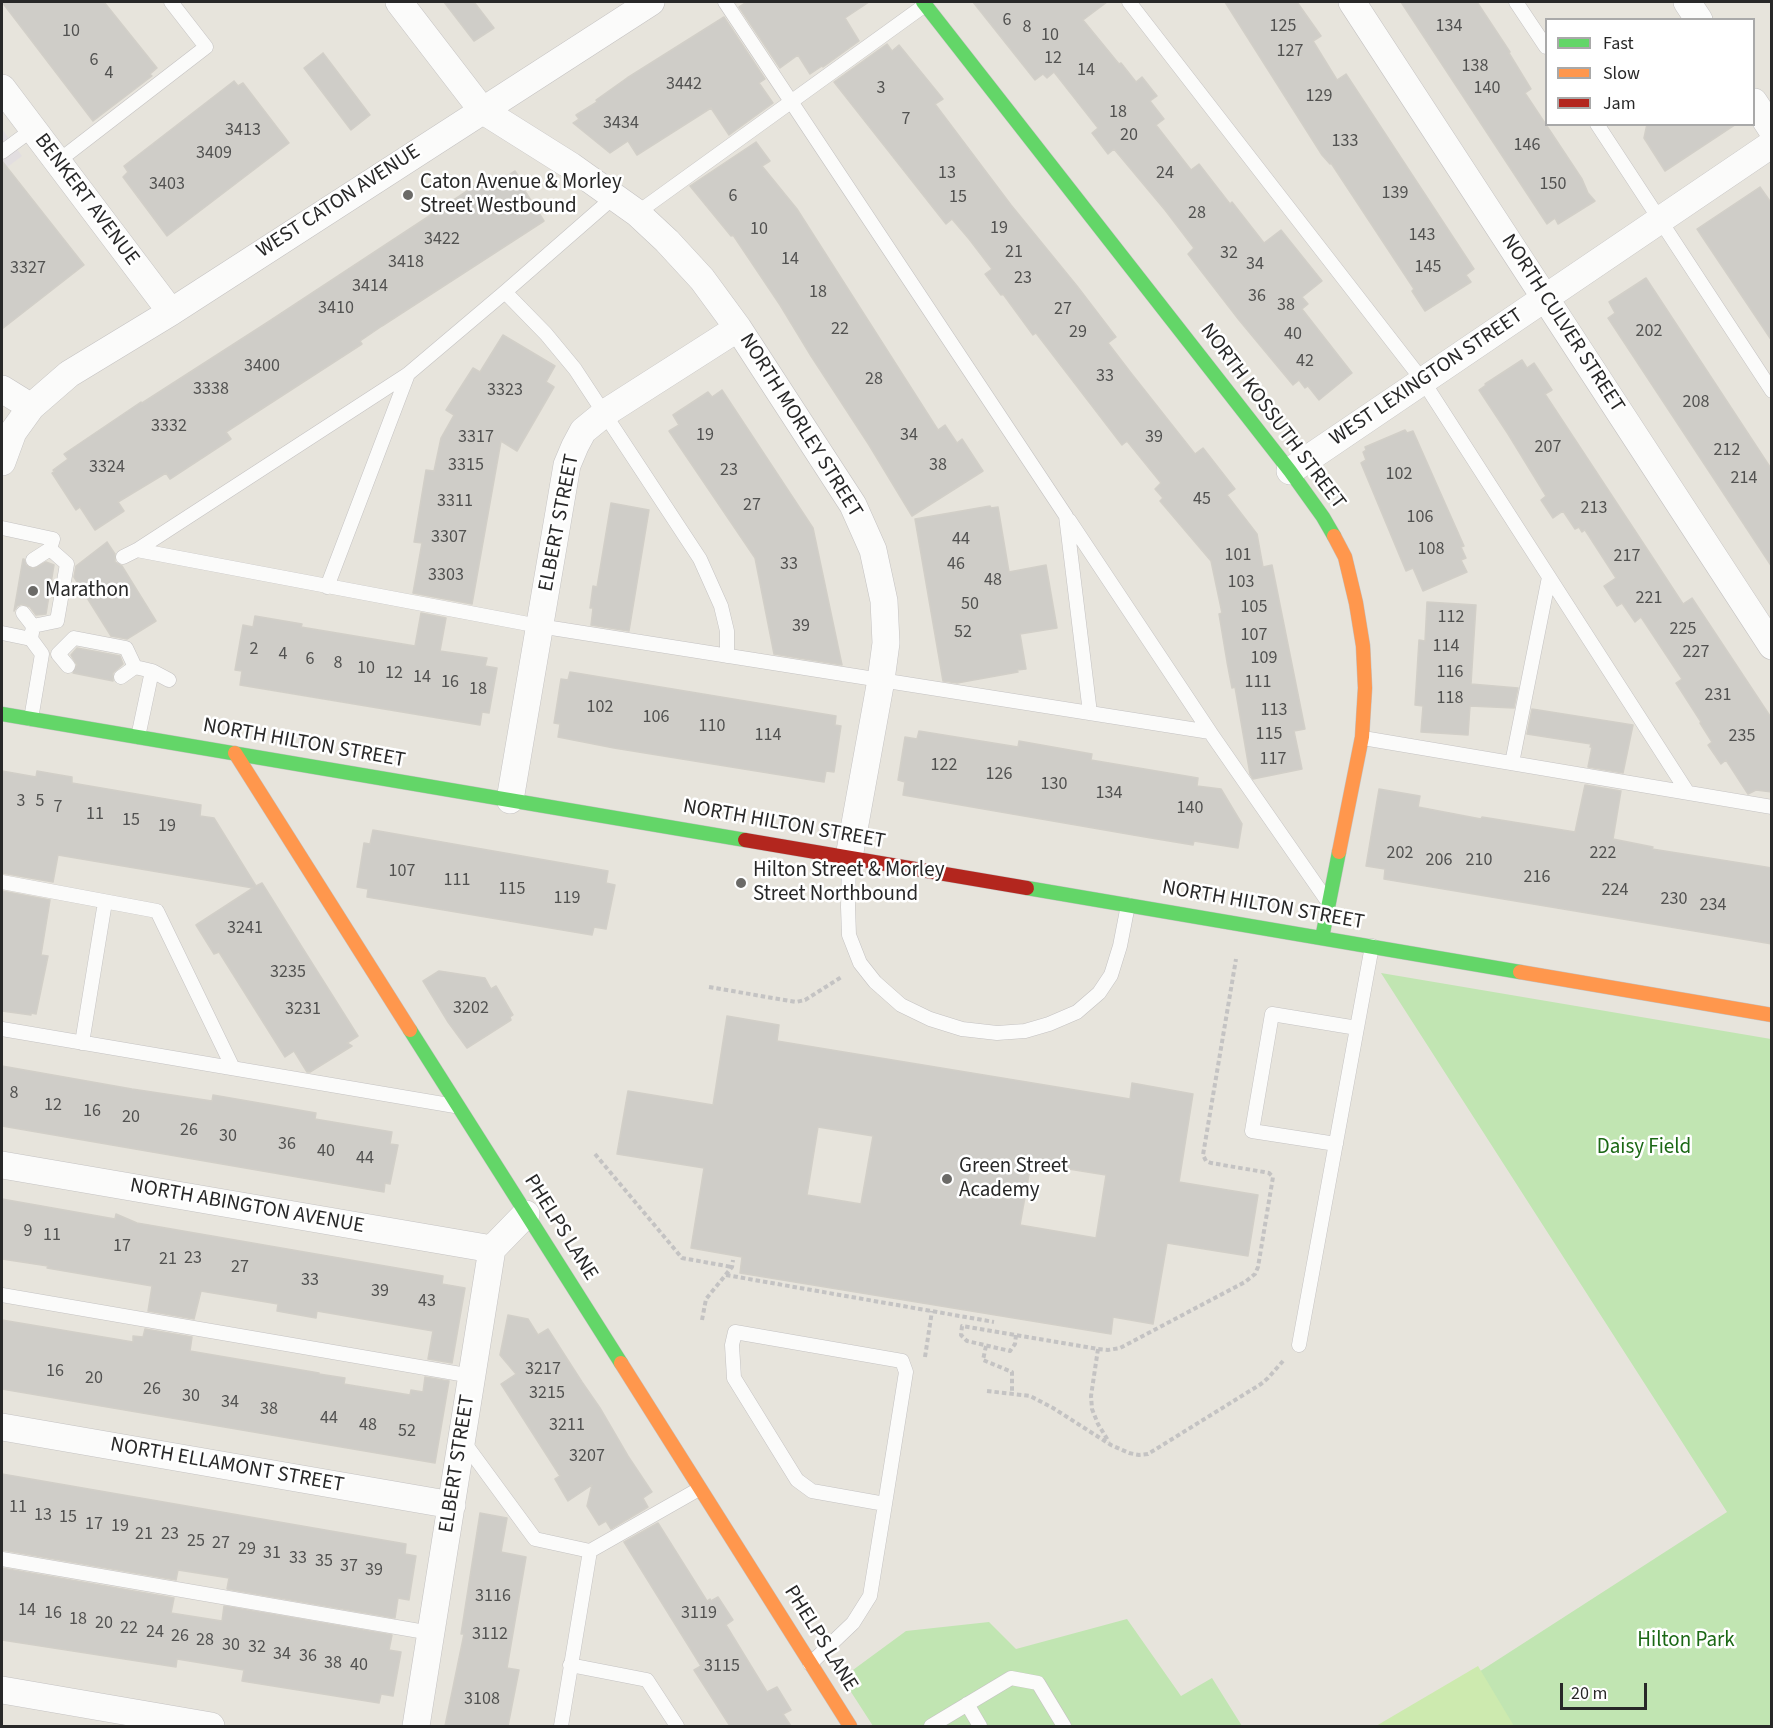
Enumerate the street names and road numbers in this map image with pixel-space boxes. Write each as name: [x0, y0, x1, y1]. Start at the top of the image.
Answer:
street label: BENKERT AVENUE: [28, 129, 144, 271]
street label: WEST CATON AVENUE: [253, 140, 425, 264]
street label: NORTH CULVER STREET: [1495, 230, 1629, 418]
street label: WEST LEXINGTON STREET: [1326, 304, 1528, 452]
street label: NORTH KOSSUTH STREET: [1194, 319, 1350, 515]
street label: NORTH MORLEY STREET: [733, 329, 867, 523]
street label: ELBERT STREET: [534, 452, 586, 594]
street label: NORTH HILTON STREET: [201, 714, 407, 774]
street label: NORTH HILTON STREET: [681, 795, 887, 855]
street label: NORTH HILTON STREET: [1160, 876, 1366, 936]
street label: PHELPS LANE: [517, 1170, 603, 1286]
street label: NORTH ABINGTON AVENUE: [128, 1174, 366, 1240]
street label: ELBERT STREET: [435, 1393, 481, 1535]
street label: NORTH ELLAMONT STREET: [108, 1433, 346, 1499]
street label: PHELPS LANE: [777, 1581, 863, 1697]

